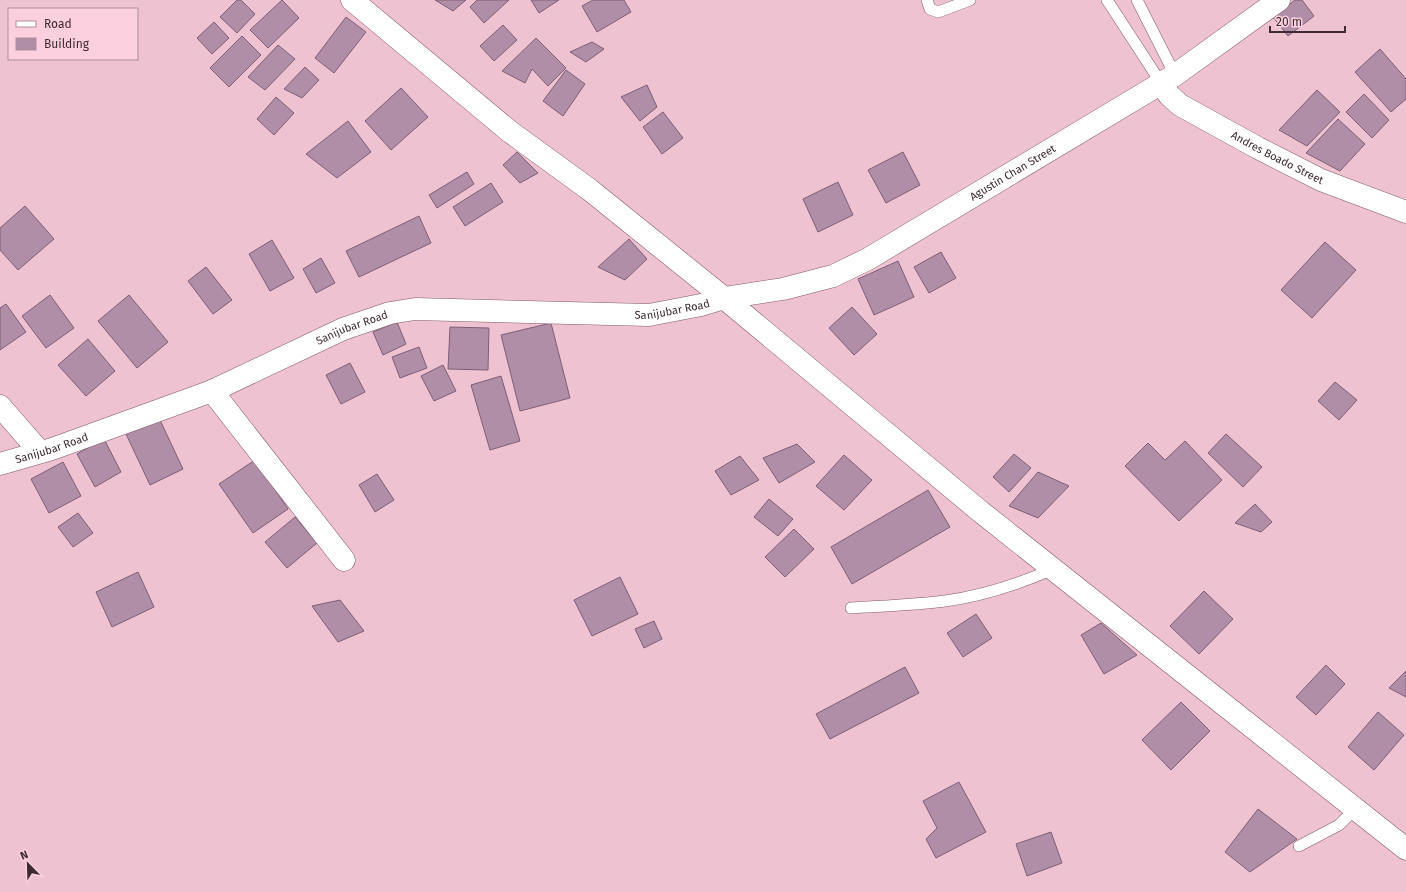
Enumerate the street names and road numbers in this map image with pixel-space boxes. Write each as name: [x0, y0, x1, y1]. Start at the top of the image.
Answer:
street label: Andres Boado Street: [1229, 128, 1325, 187]
street label: Agustin Chan Street: [967, 142, 1058, 203]
street label: Sanijubar Road: [635, 296, 711, 322]
street label: Sanijubar Road: [314, 308, 389, 347]
street label: Sanijubar Road: [14, 430, 90, 466]

